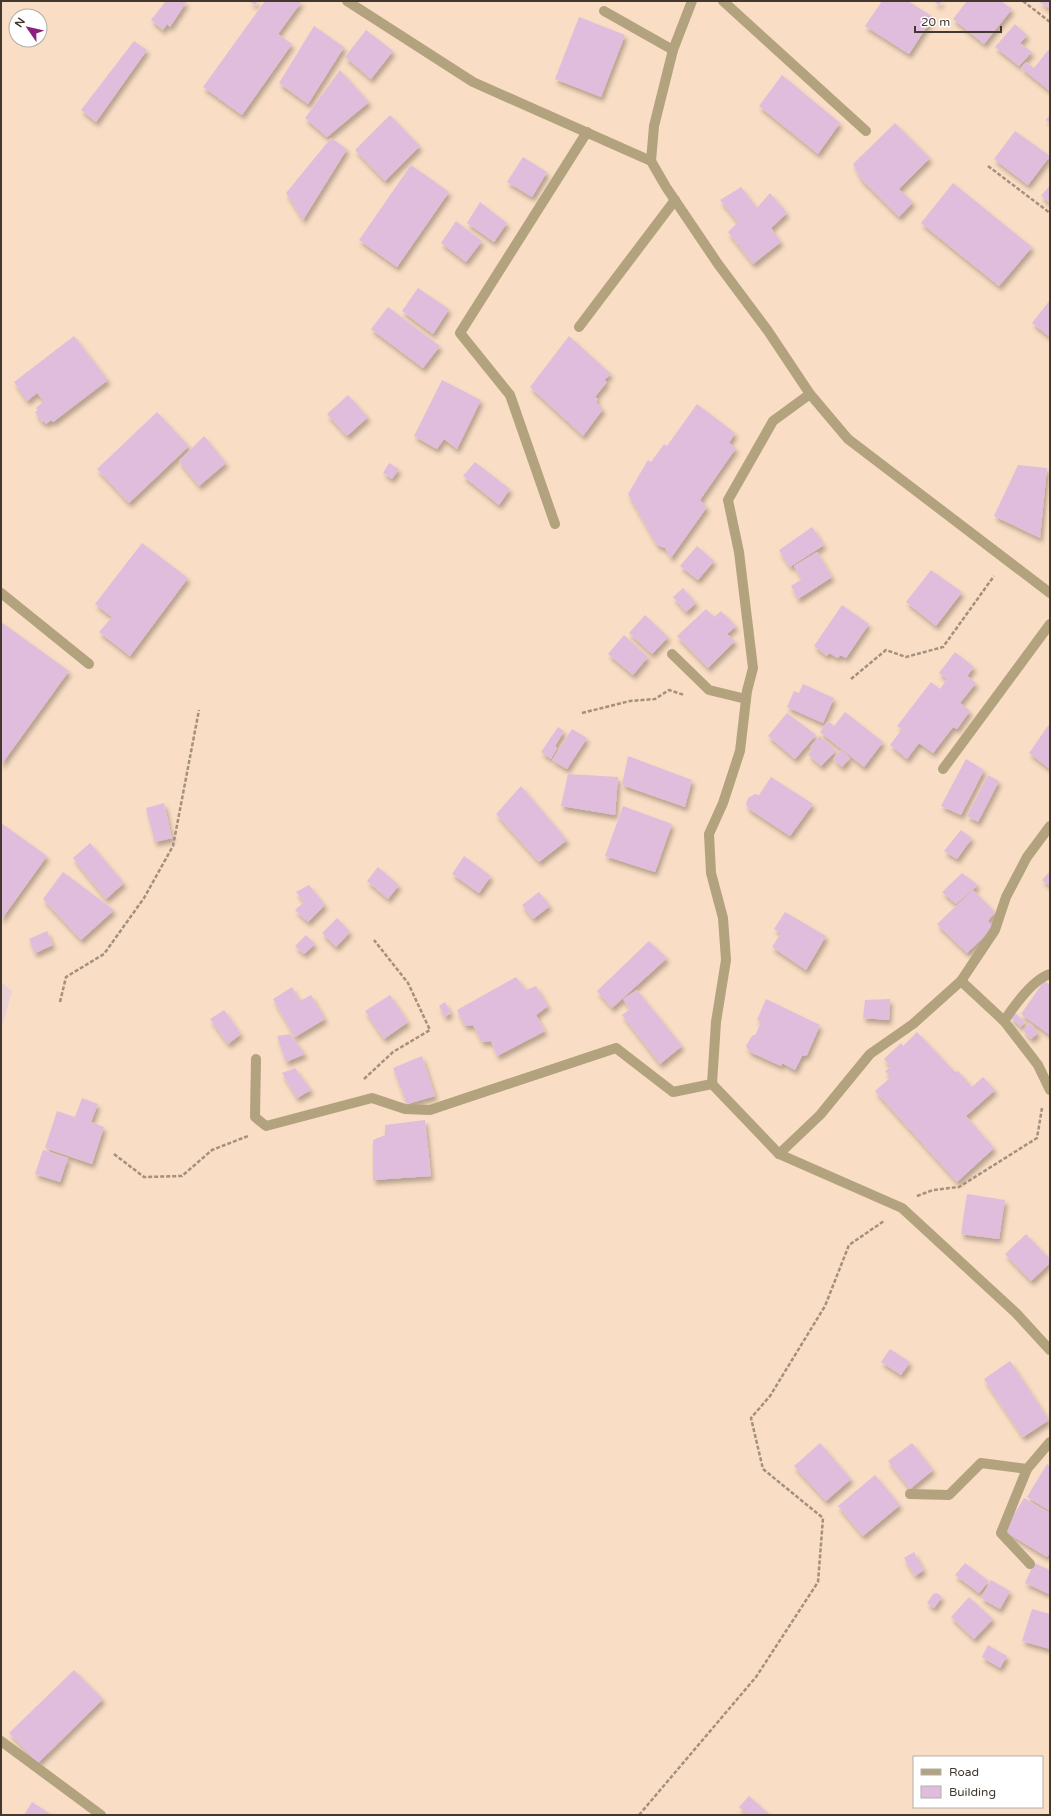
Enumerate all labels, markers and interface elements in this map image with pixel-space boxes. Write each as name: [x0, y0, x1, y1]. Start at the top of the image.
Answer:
north arrow: [8, 8, 48, 48]
scale bar: [915, 8, 1001, 34]
text: N: [12, 15, 28, 30]
text: 20 m: [921, 15, 950, 29]
legend: [913, 1756, 1043, 1808]
text: Road: [949, 1765, 979, 1779]
text: Building: [949, 1785, 996, 1799]

